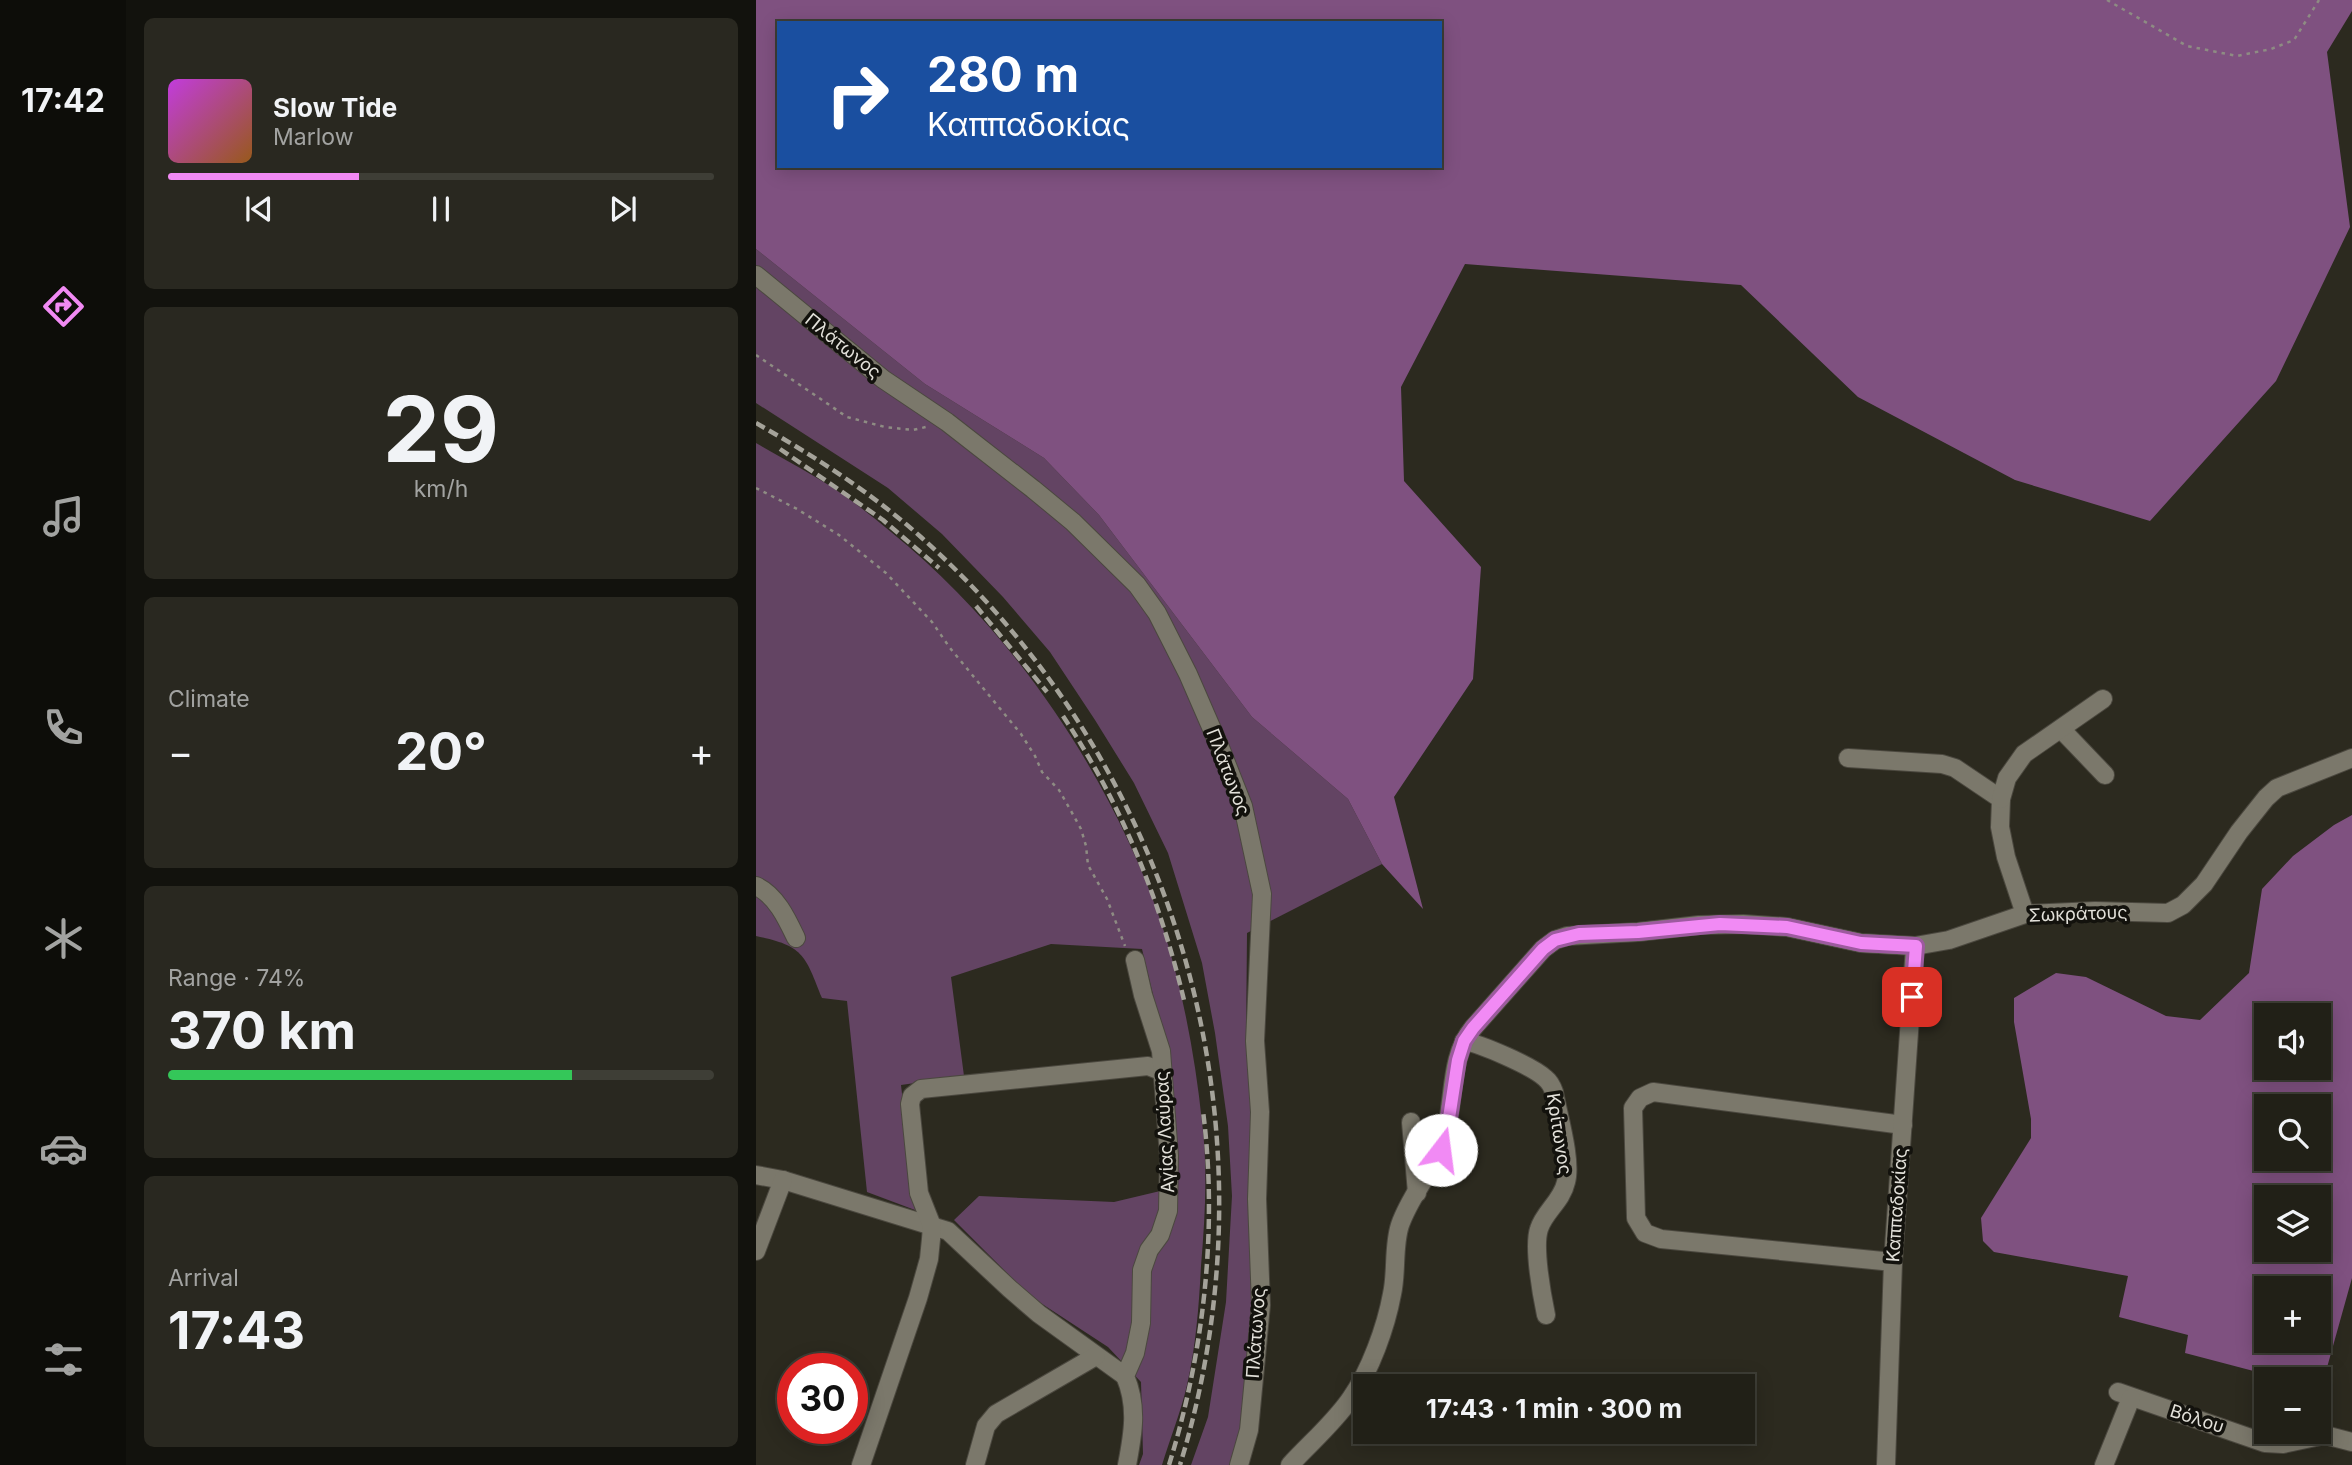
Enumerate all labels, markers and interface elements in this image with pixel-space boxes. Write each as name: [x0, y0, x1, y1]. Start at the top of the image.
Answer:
text: 280 m: [927, 45, 1079, 104]
icon: right: [812, 49, 903, 140]
text: 17:42: [21, 81, 105, 120]
text: Slow Tide: [273, 92, 397, 123]
text: Καππαδοκίας: [927, 105, 1130, 144]
text: Marlow: [273, 123, 353, 151]
icon: previous: [240, 190, 278, 228]
icon: pause: [422, 190, 460, 228]
icon: next: [604, 190, 642, 228]
icon: directions: [39, 282, 88, 331]
street label: Πλάτωνος: [801, 309, 885, 382]
text: 29: [383, 374, 499, 484]
text: km/h: [414, 475, 468, 503]
icon: music: [39, 492, 88, 541]
text: Climate: [168, 685, 250, 713]
icon: phone: [39, 703, 88, 752]
text: 20°: [395, 720, 487, 783]
street label: Πλάτωνος: [1202, 726, 1255, 818]
text: −: [168, 729, 193, 775]
text: +: [689, 729, 714, 775]
street label: Σωκράτους: [2028, 901, 2128, 926]
icon: climate: [39, 914, 88, 963]
text: Range · 74%: [168, 964, 305, 992]
pin: [1882, 967, 1942, 1027]
icon: arrive: [1893, 978, 1931, 1016]
text: 370 km: [168, 999, 356, 1062]
map controls: [2254, 1003, 2331, 1444]
button: sound: [2254, 1003, 2331, 1080]
street label: Αγίας Λαύρας: [1151, 1071, 1178, 1194]
street label: Κρίτωνος: [1543, 1092, 1576, 1176]
button: search: [2254, 1094, 2331, 1171]
position arrow: [1404, 1113, 1478, 1187]
icon: car: [39, 1124, 88, 1173]
street label: Καππαδοκίας: [1882, 1147, 1911, 1263]
button: layers: [2254, 1185, 2331, 1262]
text: Arrival: [168, 1264, 239, 1292]
button: +: [2254, 1276, 2331, 1353]
street label: Πλάτωνος: [1242, 1287, 1269, 1379]
text: 17:43: [168, 1299, 305, 1362]
icon: filters: [39, 1335, 88, 1384]
speed limit sign: 30: [777, 1353, 868, 1444]
button: −: [2254, 1367, 2331, 1444]
text: 17:43 · 1 min · 300 m: [1426, 1393, 1682, 1424]
street label: Βόλου: [2167, 1400, 2227, 1437]

